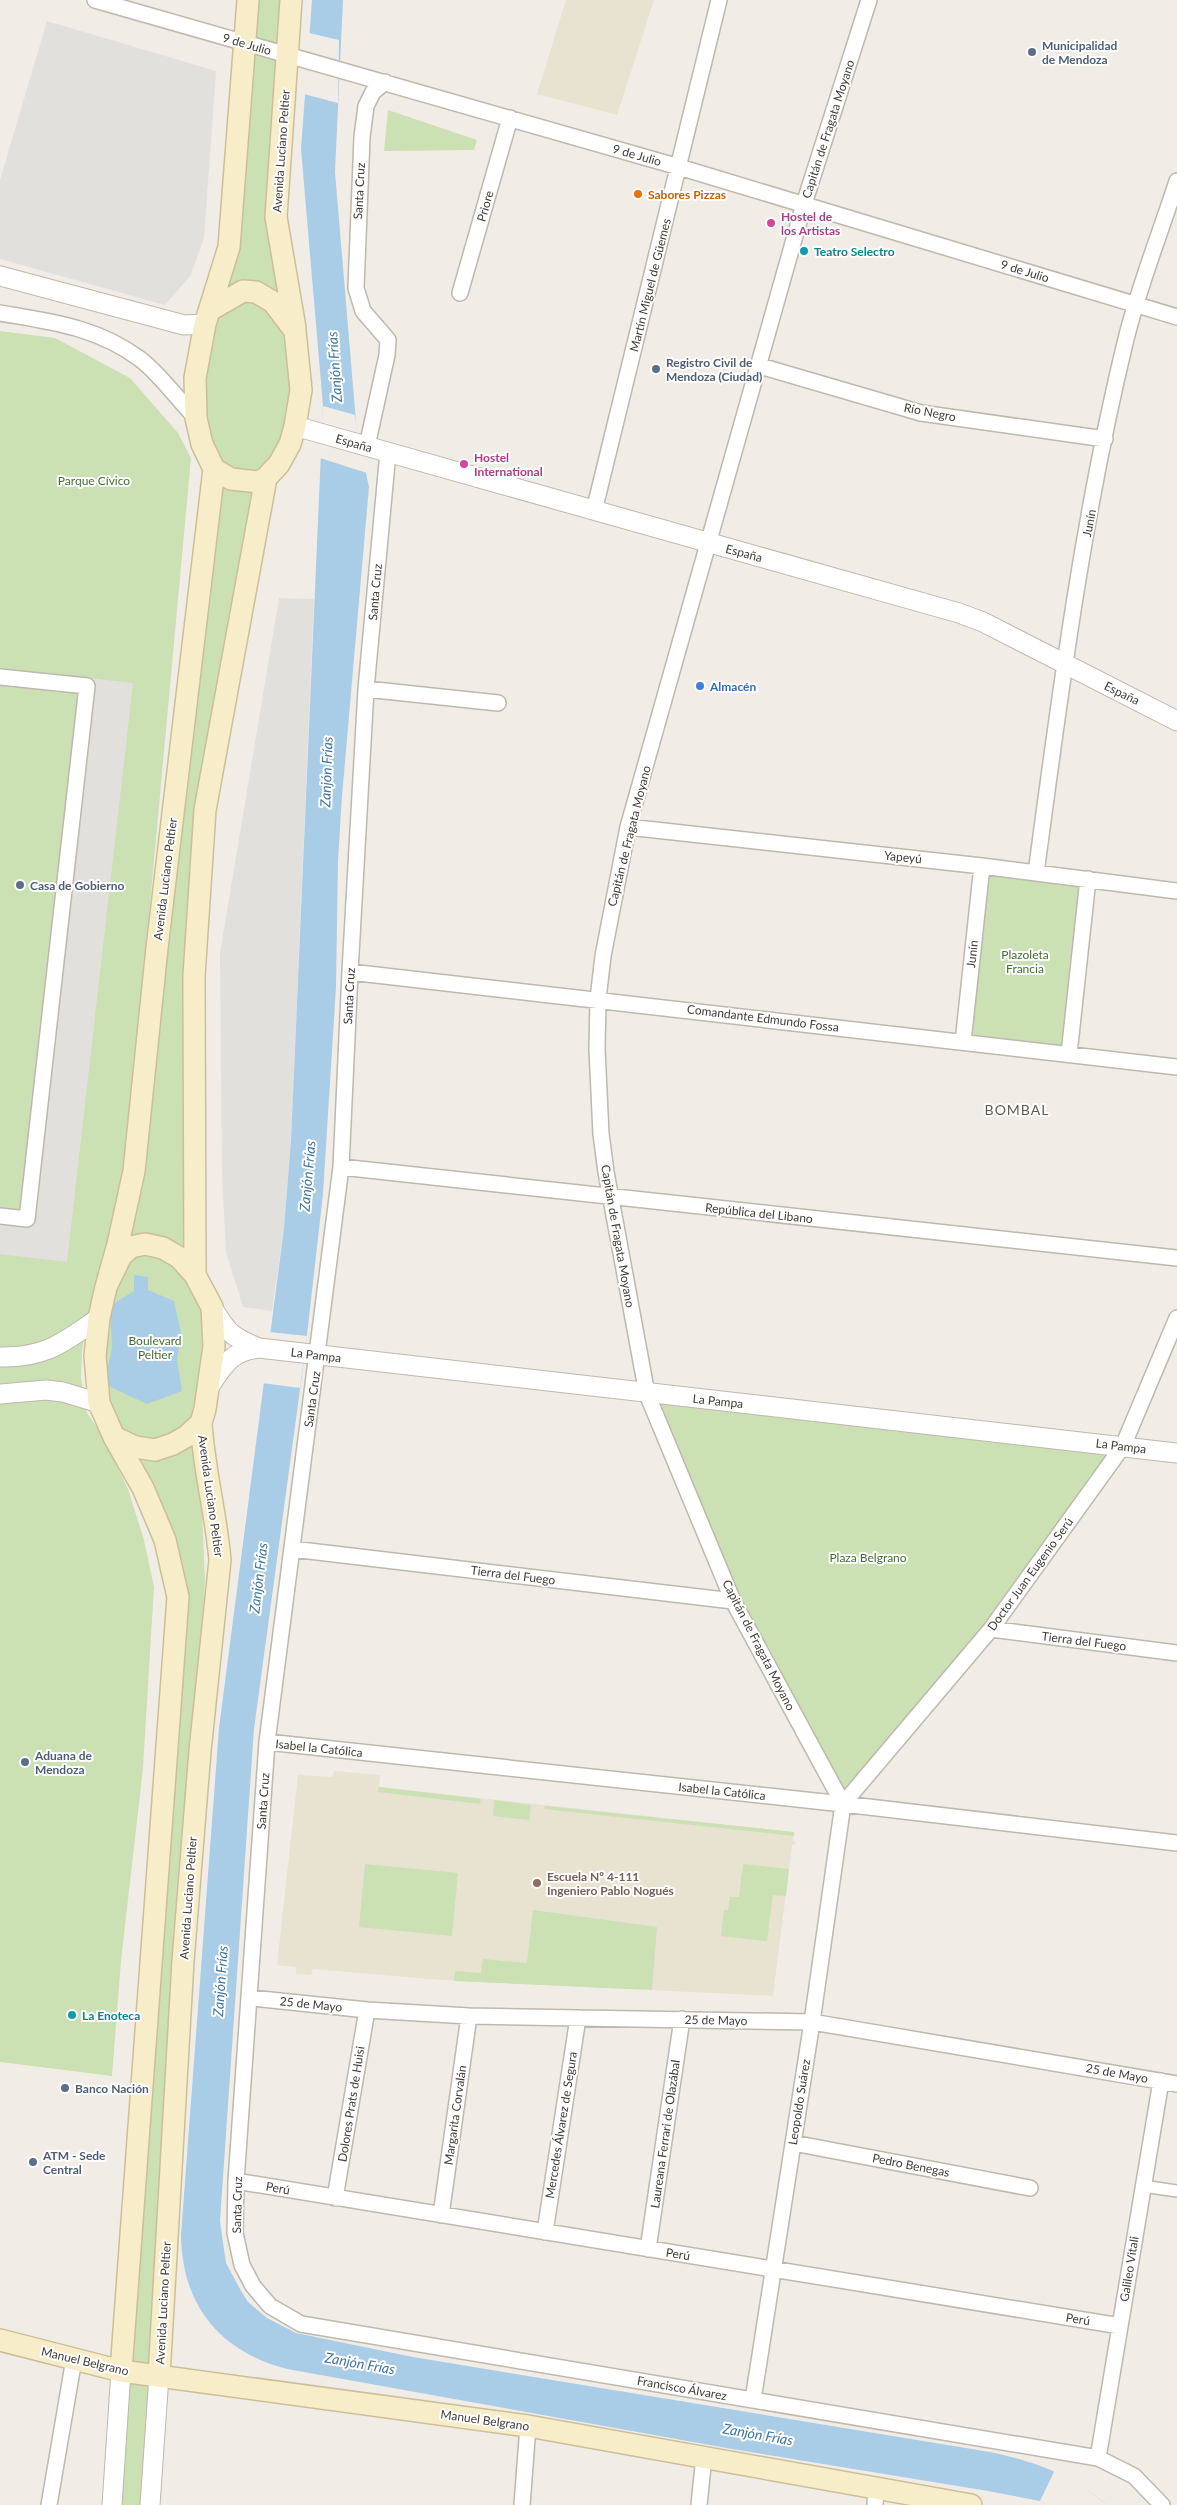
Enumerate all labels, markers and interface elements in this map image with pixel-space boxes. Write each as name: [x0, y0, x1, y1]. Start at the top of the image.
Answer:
street label: 9 de Julio: [221, 30, 273, 58]
place label: Municipalidad de Mendoza: [1042, 38, 1117, 67]
marker: Municipalidad de Mendoza: [1026, 46, 1038, 58]
street label: Capitán de Fragata Moyano: [798, 58, 858, 200]
street label: Avenida Luciano Peltier: [269, 88, 293, 213]
street label: 9 de Julio: [611, 141, 663, 169]
street label: Santa Cruz: [350, 162, 368, 220]
place label: Sabores Pizzas: [648, 187, 726, 202]
marker: Sabores Pizzas: [632, 188, 644, 200]
street label: Priore: [473, 189, 497, 223]
place label: Hostel de los Artistas: [781, 209, 840, 238]
street label: Martín Miguel de Güemes: [626, 217, 674, 353]
marker: Hostel de los Artistas: [765, 217, 777, 229]
place label: Teatro Selectro: [814, 244, 895, 259]
marker: Teatro Selectro: [798, 245, 810, 257]
street label: 9 de Julio: [999, 257, 1051, 286]
water label: Zanjón Frías: [323, 331, 345, 404]
place label: Registro Civil de Mendoza (Ciudad): [666, 355, 762, 384]
marker: Registro Civil de Mendoza (Ciudad): [650, 363, 662, 375]
street label: Río Negro: [903, 400, 957, 424]
street label: España: [334, 431, 374, 455]
place label: Hostel International: [474, 450, 543, 479]
marker: Hostel International: [458, 458, 470, 470]
park label: Parque Cívico: [58, 473, 130, 488]
street label: Junín: [1079, 508, 1099, 538]
street label: España: [724, 541, 764, 565]
street label: Santa Cruz: [365, 562, 385, 621]
street label: España: [1102, 678, 1142, 708]
place label: Almacén: [709, 679, 757, 694]
marker: Almacén: [694, 680, 706, 692]
water label: Zanjón Frías: [316, 736, 336, 809]
street label: Capitán de Fragata Moyano: [604, 764, 654, 908]
street label: Avenida Luciano Peltier: [150, 816, 180, 941]
street label: Yapeyú: [883, 848, 923, 866]
place label: Casa de Gobierno: [30, 878, 124, 893]
marker: Casa de Gobierno: [14, 879, 26, 891]
street label: Junín: [963, 939, 981, 969]
park label: Plazoleta Francia: [1001, 947, 1049, 976]
street label: Santa Cruz: [340, 967, 358, 1025]
street label: Comandante Edmundo Fossa: [686, 1001, 840, 1035]
district label: BOMBAL: [985, 1101, 1049, 1118]
water label: Zanjón Frías: [295, 1140, 319, 1213]
street label: Capitán de Fragata Moyano: [598, 1163, 638, 1309]
street label: República del Libano: [704, 1200, 814, 1226]
park label: Boulevard Peltier: [128, 1333, 182, 1362]
street label: La Pampa: [290, 1344, 342, 1366]
street label: Santa Cruz: [301, 1369, 323, 1428]
street label: La Pampa: [692, 1391, 744, 1411]
street label: Avenida Luciano Peltier: [195, 1434, 227, 1559]
street label: La Pampa: [1095, 1435, 1147, 1457]
street label: Doctor Juan Eugenio Serú: [984, 1515, 1076, 1633]
water label: Zanjón Frías: [245, 1541, 271, 1615]
park label: Plaza Belgrano: [829, 1550, 907, 1565]
street label: Tierra del Fuego: [470, 1562, 556, 1588]
street label: Capitán de Fragata Moyano: [719, 1577, 799, 1713]
street label: Tierra del Fuego: [1041, 1628, 1127, 1654]
street label: Isabel la Católica: [275, 1736, 363, 1760]
place label: Aduana de Mendoza: [34, 1748, 92, 1777]
marker: Aduana de Mendoza: [19, 1756, 31, 1768]
street label: Santa Cruz: [254, 1772, 273, 1830]
street label: Isabel la Católica: [678, 1779, 766, 1803]
street label: Avenida Luciano Peltier: [176, 1835, 200, 1960]
place label: Escuela Nº 4-111 Ingeniero Pablo Nogués: [547, 1869, 674, 1898]
marker: Escuela Nº 4-111 Ingeniero Pablo Nogués: [531, 1877, 543, 1889]
water label: Zanjón Frías: [209, 1945, 231, 2018]
street label: 25 de Mayo: [279, 1993, 343, 2015]
place label: La Enoteca: [82, 2008, 140, 2023]
marker: La Enoteca: [66, 2009, 78, 2021]
street label: 25 de Mayo: [685, 2012, 748, 2028]
street label: Dolores Prats de Huisi: [334, 2045, 368, 2163]
street label: Mercedes Álvarez de Segura: [542, 2051, 580, 2199]
street label: Leopoldo Suárez: [785, 2057, 813, 2146]
street label: Laureana Ferrari de Olazábal: [647, 2059, 683, 2209]
street label: 25 de Mayo: [1085, 2060, 1149, 2086]
street label: Margarita Corvalán: [441, 2064, 469, 2166]
place label: Banco Nación: [75, 2081, 149, 2096]
marker: Banco Nación: [59, 2082, 71, 2094]
place label: ATM - Sede Central: [42, 2148, 106, 2177]
street label: Pedro Benegas: [871, 2150, 951, 2180]
marker: ATM - Sede Central: [27, 2156, 39, 2168]
street label: Santa Cruz: [229, 2176, 245, 2234]
street label: Perú: [265, 2179, 291, 2197]
street label: Galileo Vitali: [1116, 2235, 1142, 2303]
street label: Avenida Luciano Peltier: [152, 2240, 174, 2365]
street label: Perú: [665, 2245, 691, 2263]
street label: Perú: [1065, 2310, 1091, 2328]
street label: Manuel Belgrano: [40, 2344, 130, 2378]
water label: Zanjón Frías: [323, 2348, 397, 2378]
street label: Francisco Álvarez: [636, 2373, 729, 2403]
street label: Manuel Belgrano: [440, 2406, 530, 2434]
water label: Zanjón Frías: [721, 2419, 795, 2449]

